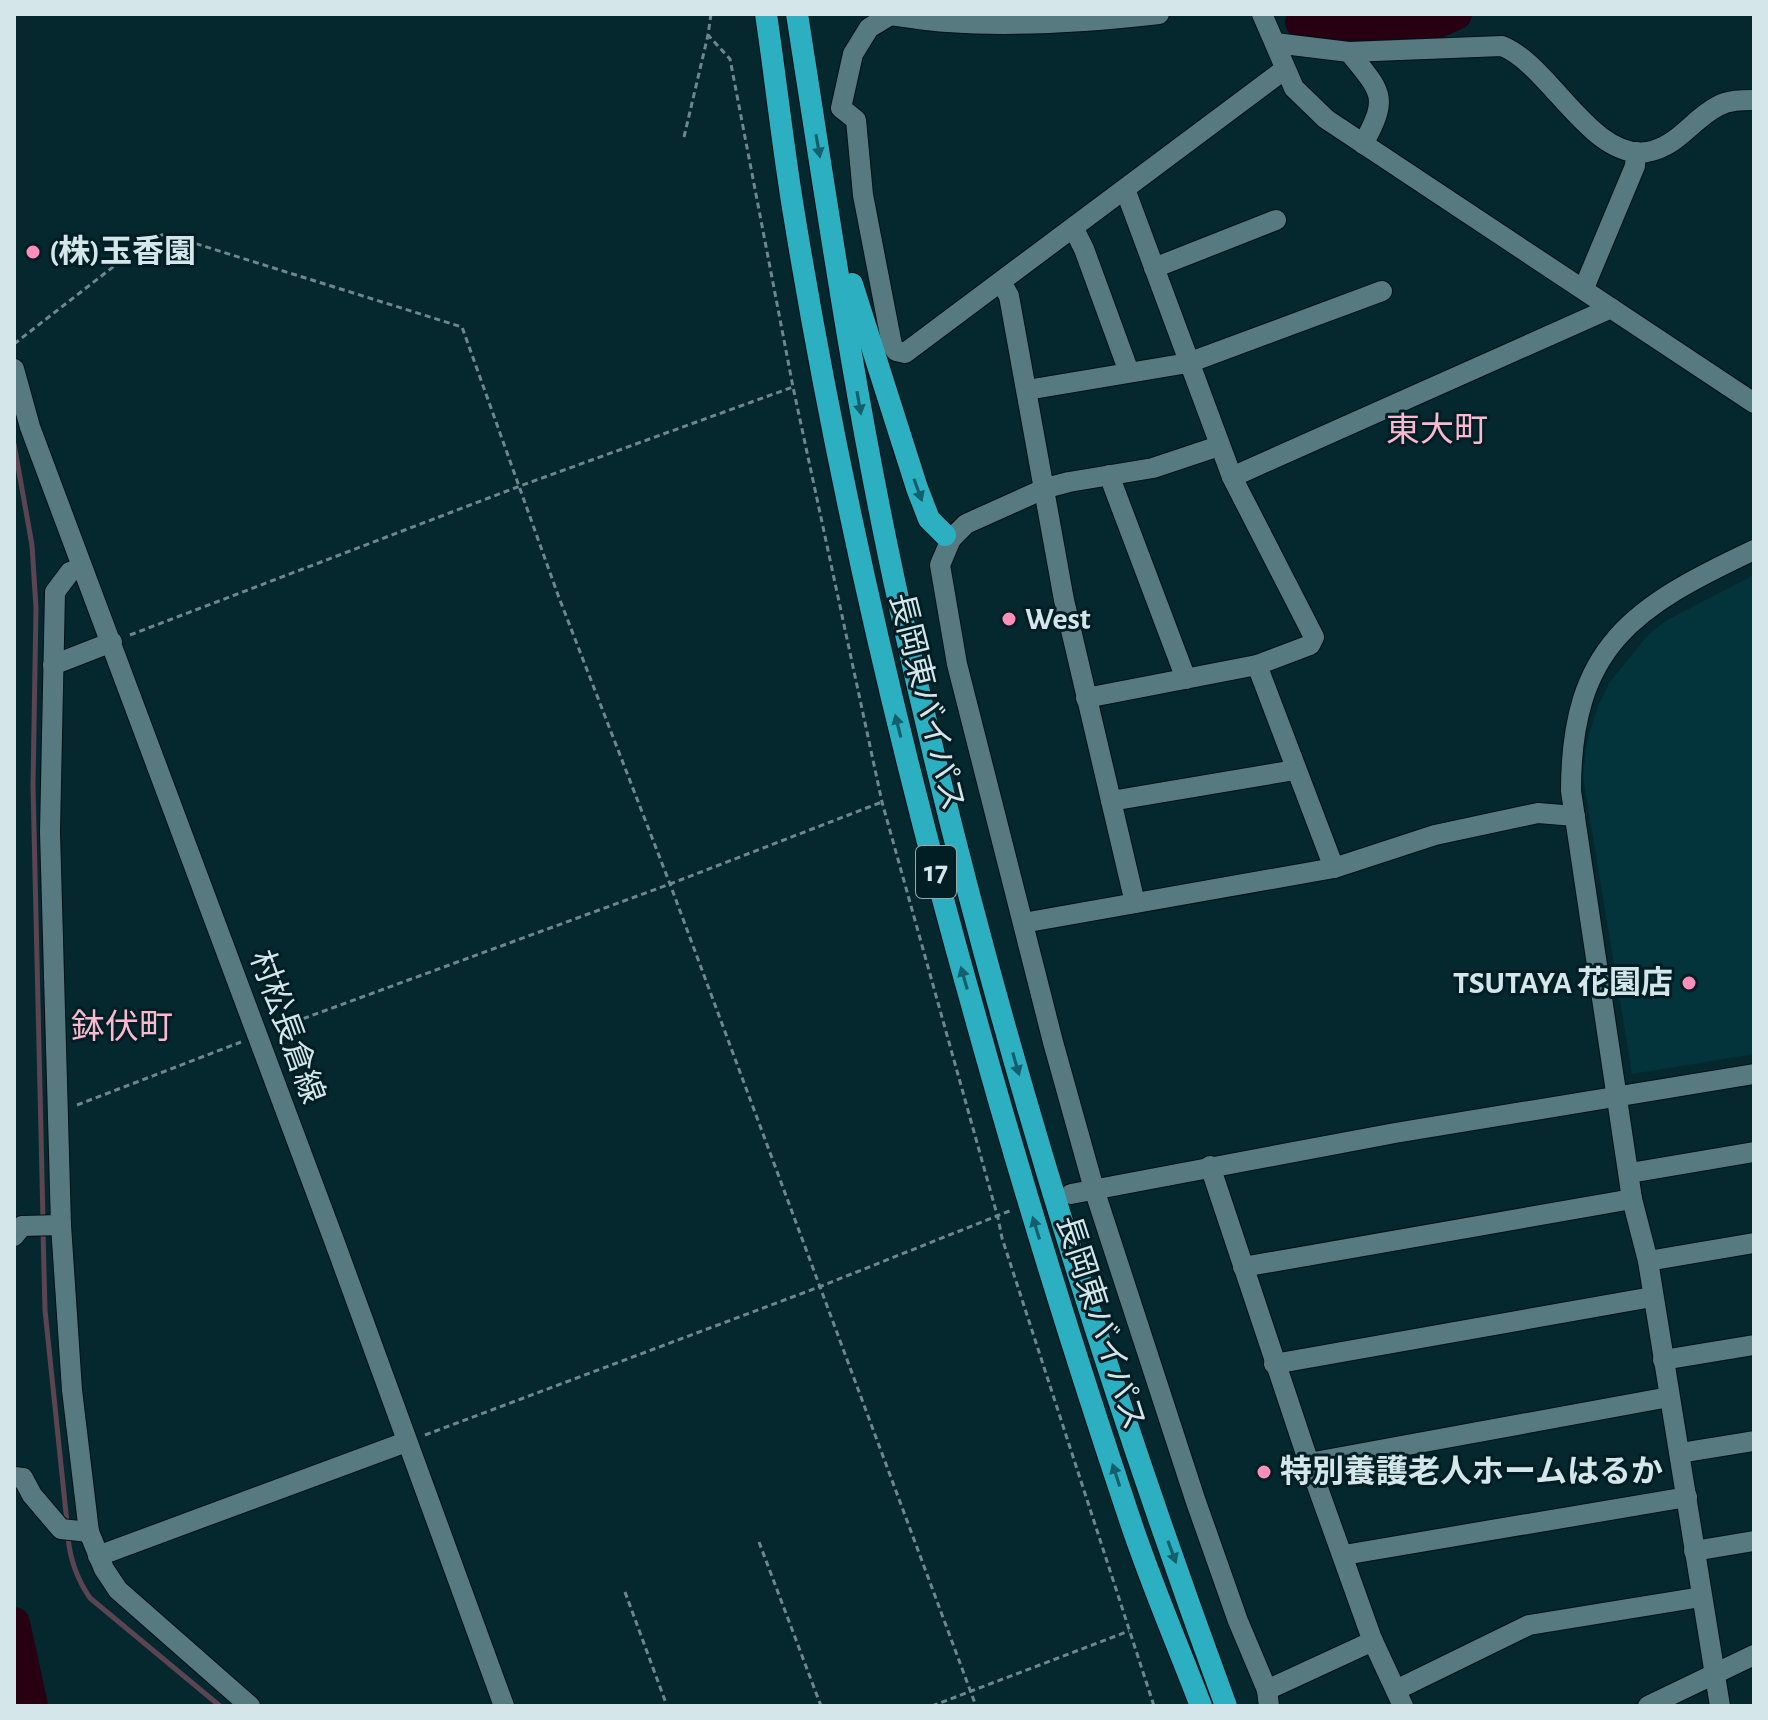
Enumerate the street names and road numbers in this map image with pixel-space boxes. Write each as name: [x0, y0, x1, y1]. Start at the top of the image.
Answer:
street label: 長岡東バイパス: [884, 590, 971, 814]
road number: 17: [916, 846, 956, 898]
street label: 村松長倉線: [245, 946, 331, 1108]
street label: 長岡東バイパス: [1051, 1212, 1152, 1434]

